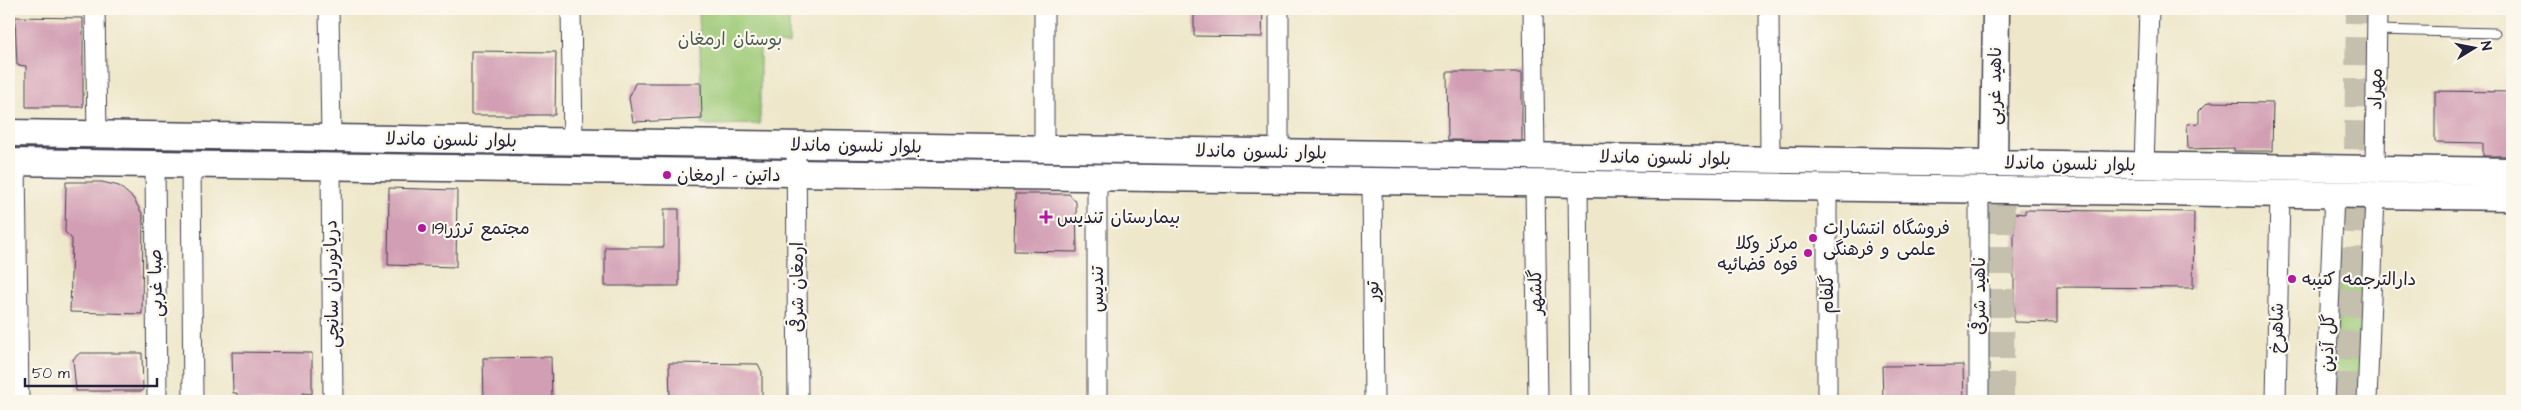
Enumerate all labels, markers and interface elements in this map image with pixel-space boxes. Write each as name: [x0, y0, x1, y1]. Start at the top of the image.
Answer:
north arrow: [2448, 22, 2498, 72]
park label: بوستان ارمغان: [678, 27, 782, 52]
text: N: [2475, 40, 2496, 52]
street label: ناهید غربی: [1982, 47, 2008, 125]
street label: مهراد: [2363, 68, 2389, 110]
street label: بلوار نلسون ماندلا: [385, 126, 517, 154]
street label: بلوار نلسون ماندلا: [790, 132, 922, 160]
street label: بلوار نلسون ماندلا: [1195, 138, 1327, 166]
street label: بلوار نلسون ماندلا: [1599, 144, 1731, 172]
street label: بلوار نلسون ماندلا: [2004, 150, 2136, 178]
place label: داتین - ارمغان: [677, 163, 781, 188]
marker: داتین - ارمغان: [661, 169, 673, 181]
place label: بیمارستان تندیس: [1057, 205, 1180, 230]
marker: بیمارستان تندیس: [1039, 210, 1053, 224]
place label: مجتمع ترژر191: [432, 216, 530, 241]
place label: فروشگاه انتشارات علمی و فرهنگی: [1823, 216, 1950, 262]
street label: دریانوردان سانچی: [318, 220, 346, 348]
marker: مجتمع ترژر191: [416, 222, 428, 234]
place label: مرکز وکلا قوه قضائیه: [1718, 231, 1798, 277]
marker: فروشگاه انتشارات علمی و فرهنگی: [1807, 232, 1819, 244]
street label: ارمغان شرقی: [785, 242, 810, 332]
marker: مرکز وکلا قوه قضائیه: [1802, 247, 1814, 259]
street label: صبا غربی: [143, 249, 169, 317]
street label: ناهید شرقی: [1967, 257, 1992, 335]
street label: تندیس: [1085, 265, 1110, 312]
place label: دارالترجمه کتیبه: [2302, 267, 2416, 292]
street label: گلشهر: [1523, 269, 1549, 317]
marker: دارالترجمه کتیبه: [2286, 273, 2298, 285]
street label: گلفام: [1815, 274, 1841, 314]
street label: تور: [1360, 280, 1386, 303]
street label: شاهرخ: [2264, 302, 2290, 354]
street label: گل آذین: [2314, 313, 2342, 373]
scale bar: [25, 355, 158, 387]
text: 50 m: [32, 363, 70, 384]

